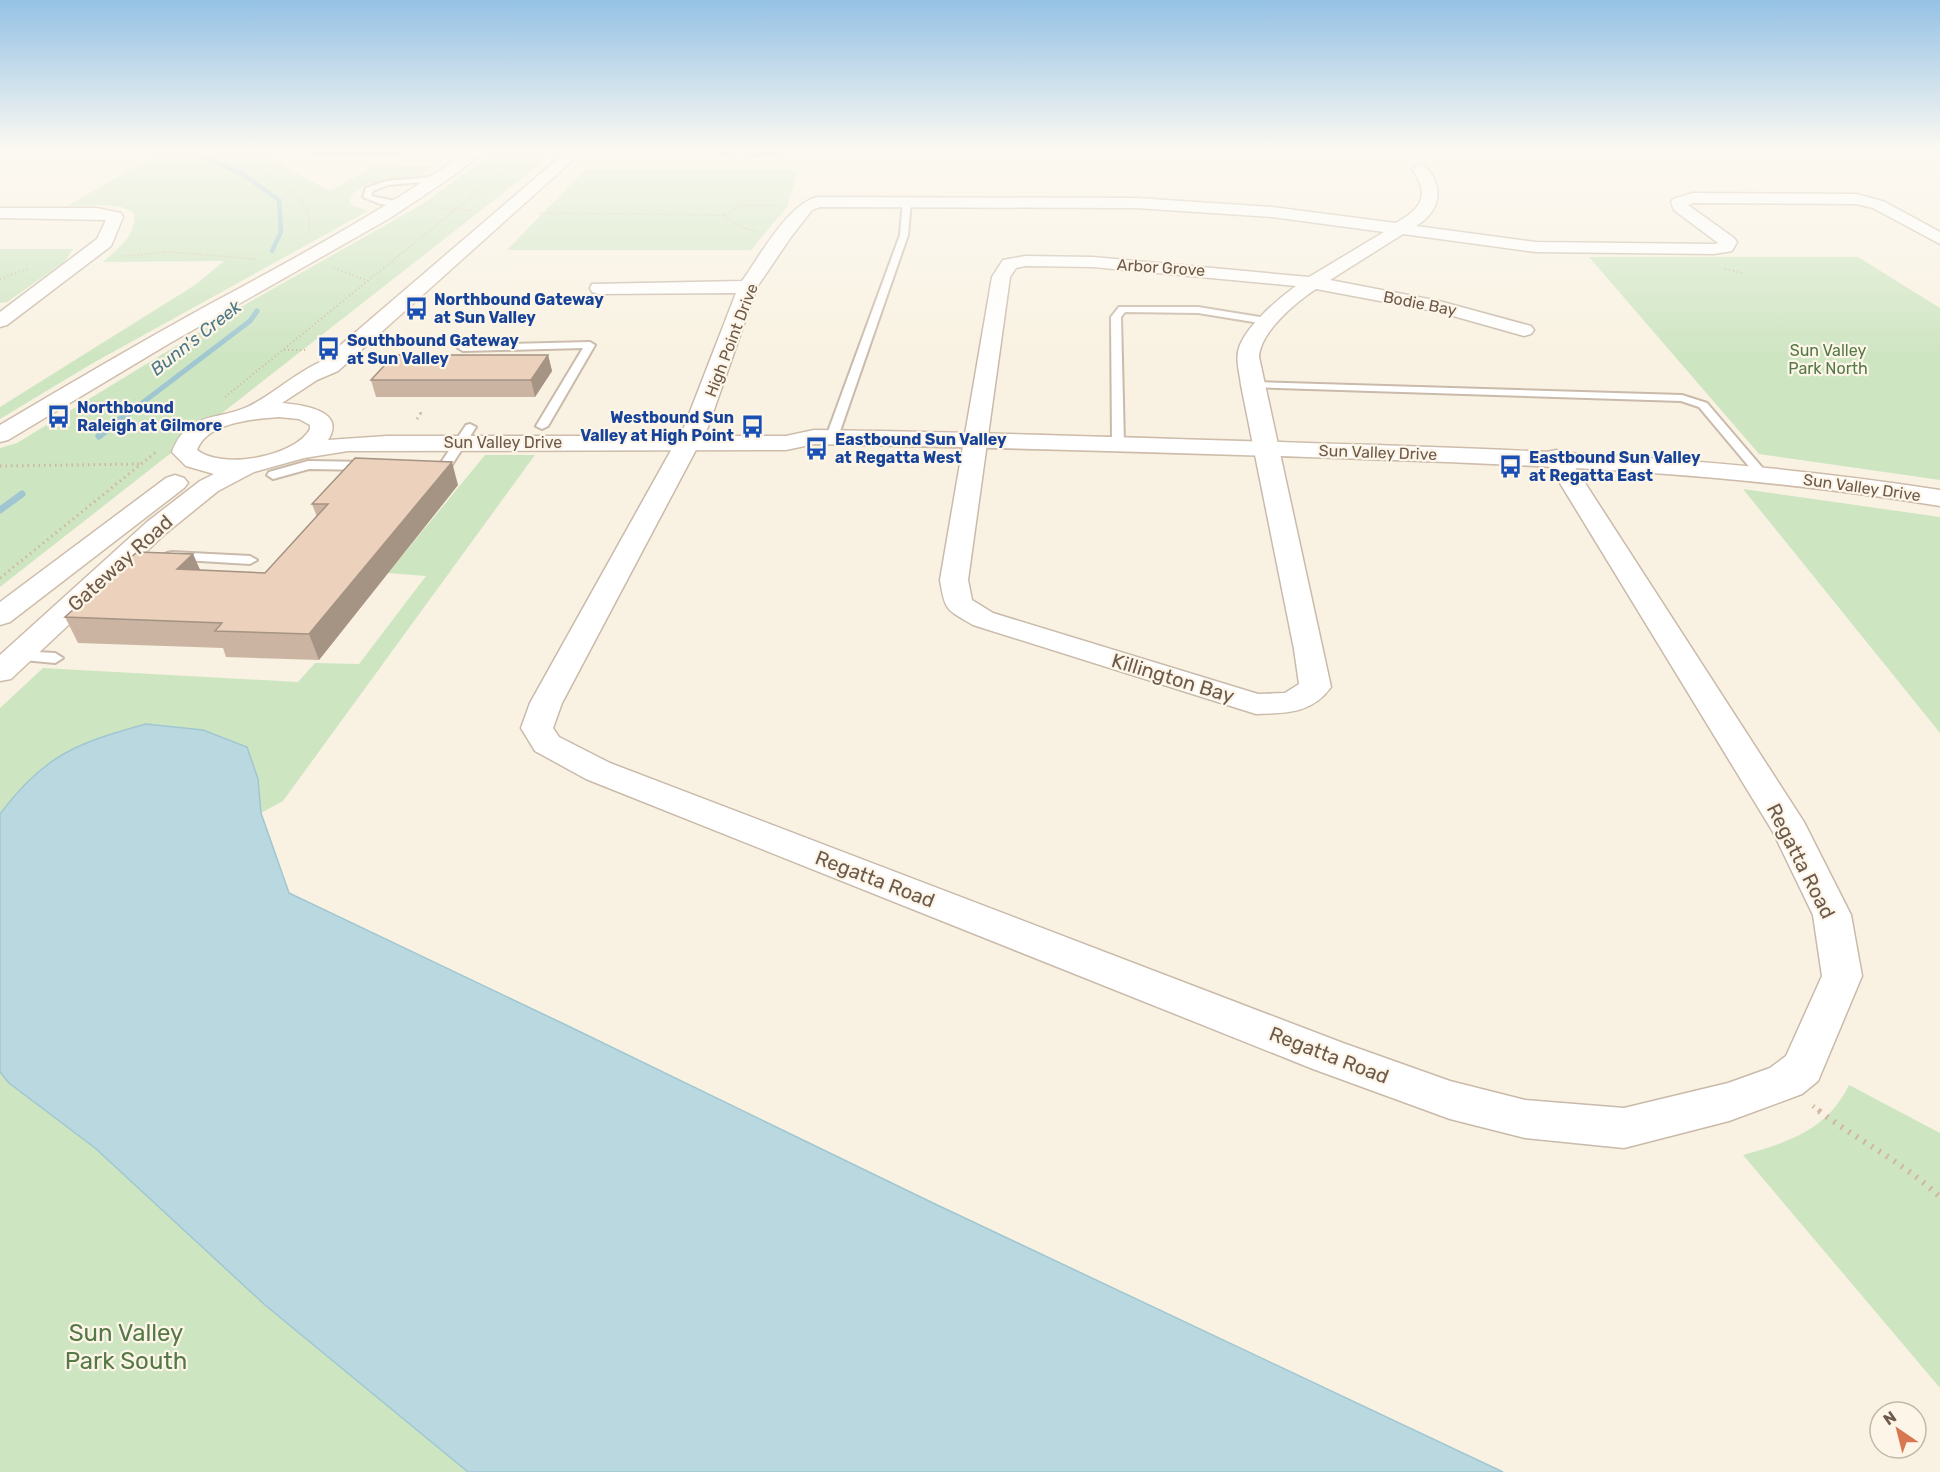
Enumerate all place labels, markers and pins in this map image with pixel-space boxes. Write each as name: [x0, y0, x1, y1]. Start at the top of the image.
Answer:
place label: Northbound Gateway at Sun Valley: [434, 290, 604, 327]
bus stop icon: Northbound Gateway at Sun Valley: [403, 295, 429, 321]
place label: Southbound Gateway at Sun Valley: [347, 331, 519, 368]
bus stop icon: Southbound Gateway at Sun Valley: [316, 336, 342, 362]
place label: Northbound Raleigh at Gilmore: [77, 398, 222, 435]
bus stop icon: Northbound Raleigh at Gilmore: [46, 403, 72, 429]
place label: Westbound Sun Valley at High Point: [580, 408, 735, 445]
bus stop icon: Westbound Sun Valley at High Point: [739, 413, 765, 439]
place label: Eastbound Sun Valley at Regatta West: [835, 430, 1007, 467]
bus stop icon: Eastbound Sun Valley at Regatta West: [804, 435, 830, 461]
place label: Eastbound Sun Valley at Regatta East: [1529, 448, 1701, 485]
bus stop icon: Eastbound Sun Valley at Regatta East: [1498, 453, 1524, 479]

